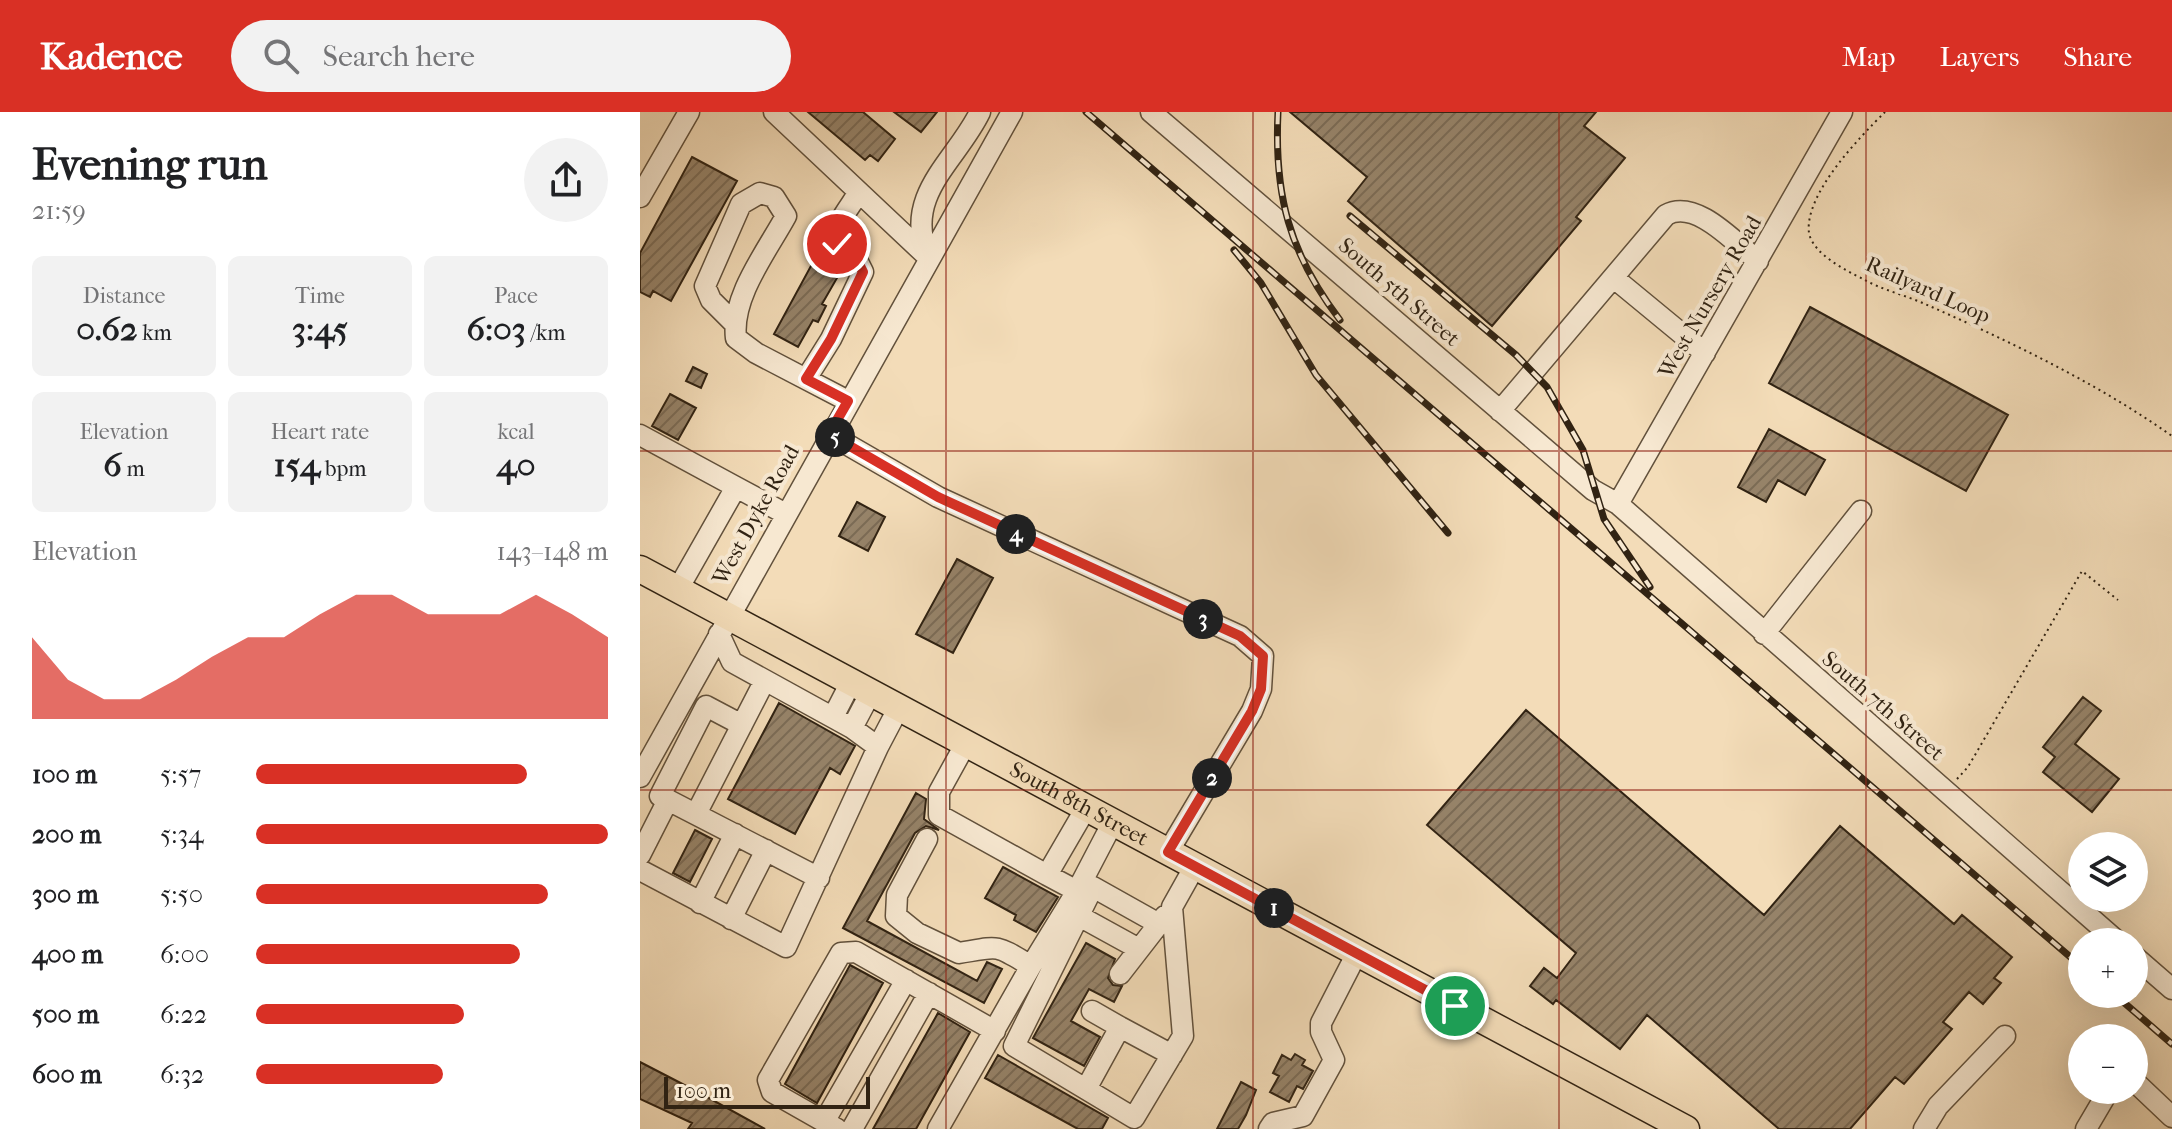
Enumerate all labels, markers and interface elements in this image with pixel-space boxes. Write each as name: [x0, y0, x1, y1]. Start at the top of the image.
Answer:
search box: [231, 20, 791, 92]
text: Kadence: [40, 34, 183, 79]
icon: search: [259, 34, 303, 78]
text: Search here: [323, 39, 475, 74]
text: Map: [1842, 40, 1895, 73]
text: Layers: [1939, 40, 2019, 73]
text: Share: [2063, 40, 2132, 73]
button: share: [524, 138, 608, 222]
text: Evening run: [32, 139, 267, 190]
text: 21:59: [32, 195, 86, 226]
pin: [803, 210, 871, 278]
street label: West Nursery Road: [1652, 210, 1768, 384]
icon: check: [815, 222, 859, 266]
street label: South 5th Street: [1333, 232, 1465, 352]
street label: Railyard Loop: [1862, 251, 1994, 329]
text: Distance: [83, 283, 165, 309]
text: Time: [295, 283, 345, 309]
text: Pace: [494, 283, 538, 309]
text: 0.62: [76, 309, 137, 349]
text: 3:45: [292, 309, 348, 349]
text: 6:03: [466, 309, 526, 349]
text: km: [137, 320, 172, 346]
text: /km: [526, 320, 566, 346]
pin: 5: [815, 417, 855, 457]
text: Elevation: [80, 419, 168, 445]
text: Heart rate: [271, 419, 369, 445]
text: kcal: [497, 419, 535, 445]
text: 5: [830, 424, 840, 450]
street label: West Dyke Road: [706, 440, 806, 590]
text: 6: [103, 445, 122, 485]
text: 154: [273, 445, 320, 485]
text: 40: [497, 445, 535, 485]
text: m: [122, 456, 145, 482]
text: bpm: [320, 456, 367, 482]
pin: 4: [996, 514, 1036, 554]
text: 4: [1010, 521, 1023, 547]
text: Elevation: [32, 536, 137, 567]
text: 143–148 m: [496, 536, 608, 567]
pin: 3: [1183, 599, 1223, 639]
text: 3: [1198, 606, 1208, 632]
street label: South 7th Street: [1817, 646, 1949, 766]
street label: South 8th Street: [1005, 756, 1153, 852]
pin: 2: [1192, 758, 1232, 798]
text: 100 m: [32, 759, 97, 790]
text: 5:57: [160, 759, 201, 790]
text: 2: [1206, 765, 1218, 791]
text: 200 m: [32, 819, 101, 850]
text: 5:34: [160, 819, 204, 850]
map controls: [2068, 832, 2148, 1104]
button: layers: [2068, 832, 2148, 912]
text: 300 m: [32, 879, 99, 910]
text: 5:50: [160, 879, 203, 910]
pin: 1: [1254, 888, 1294, 928]
text: 1: [1270, 895, 1278, 921]
button: +: [2068, 928, 2148, 1008]
text: 400 m: [32, 939, 103, 970]
text: 6:00: [160, 939, 209, 970]
pin: [1421, 972, 1489, 1040]
icon: arrive: [1433, 984, 1477, 1028]
text: 500 m: [32, 999, 99, 1030]
text: 6:22: [160, 999, 207, 1030]
button: −: [2068, 1024, 2148, 1104]
text: 600 m: [32, 1059, 102, 1090]
text: 6:32: [160, 1059, 204, 1090]
scale bar: [664, 1073, 870, 1109]
text: 100 m: [676, 1078, 731, 1104]

